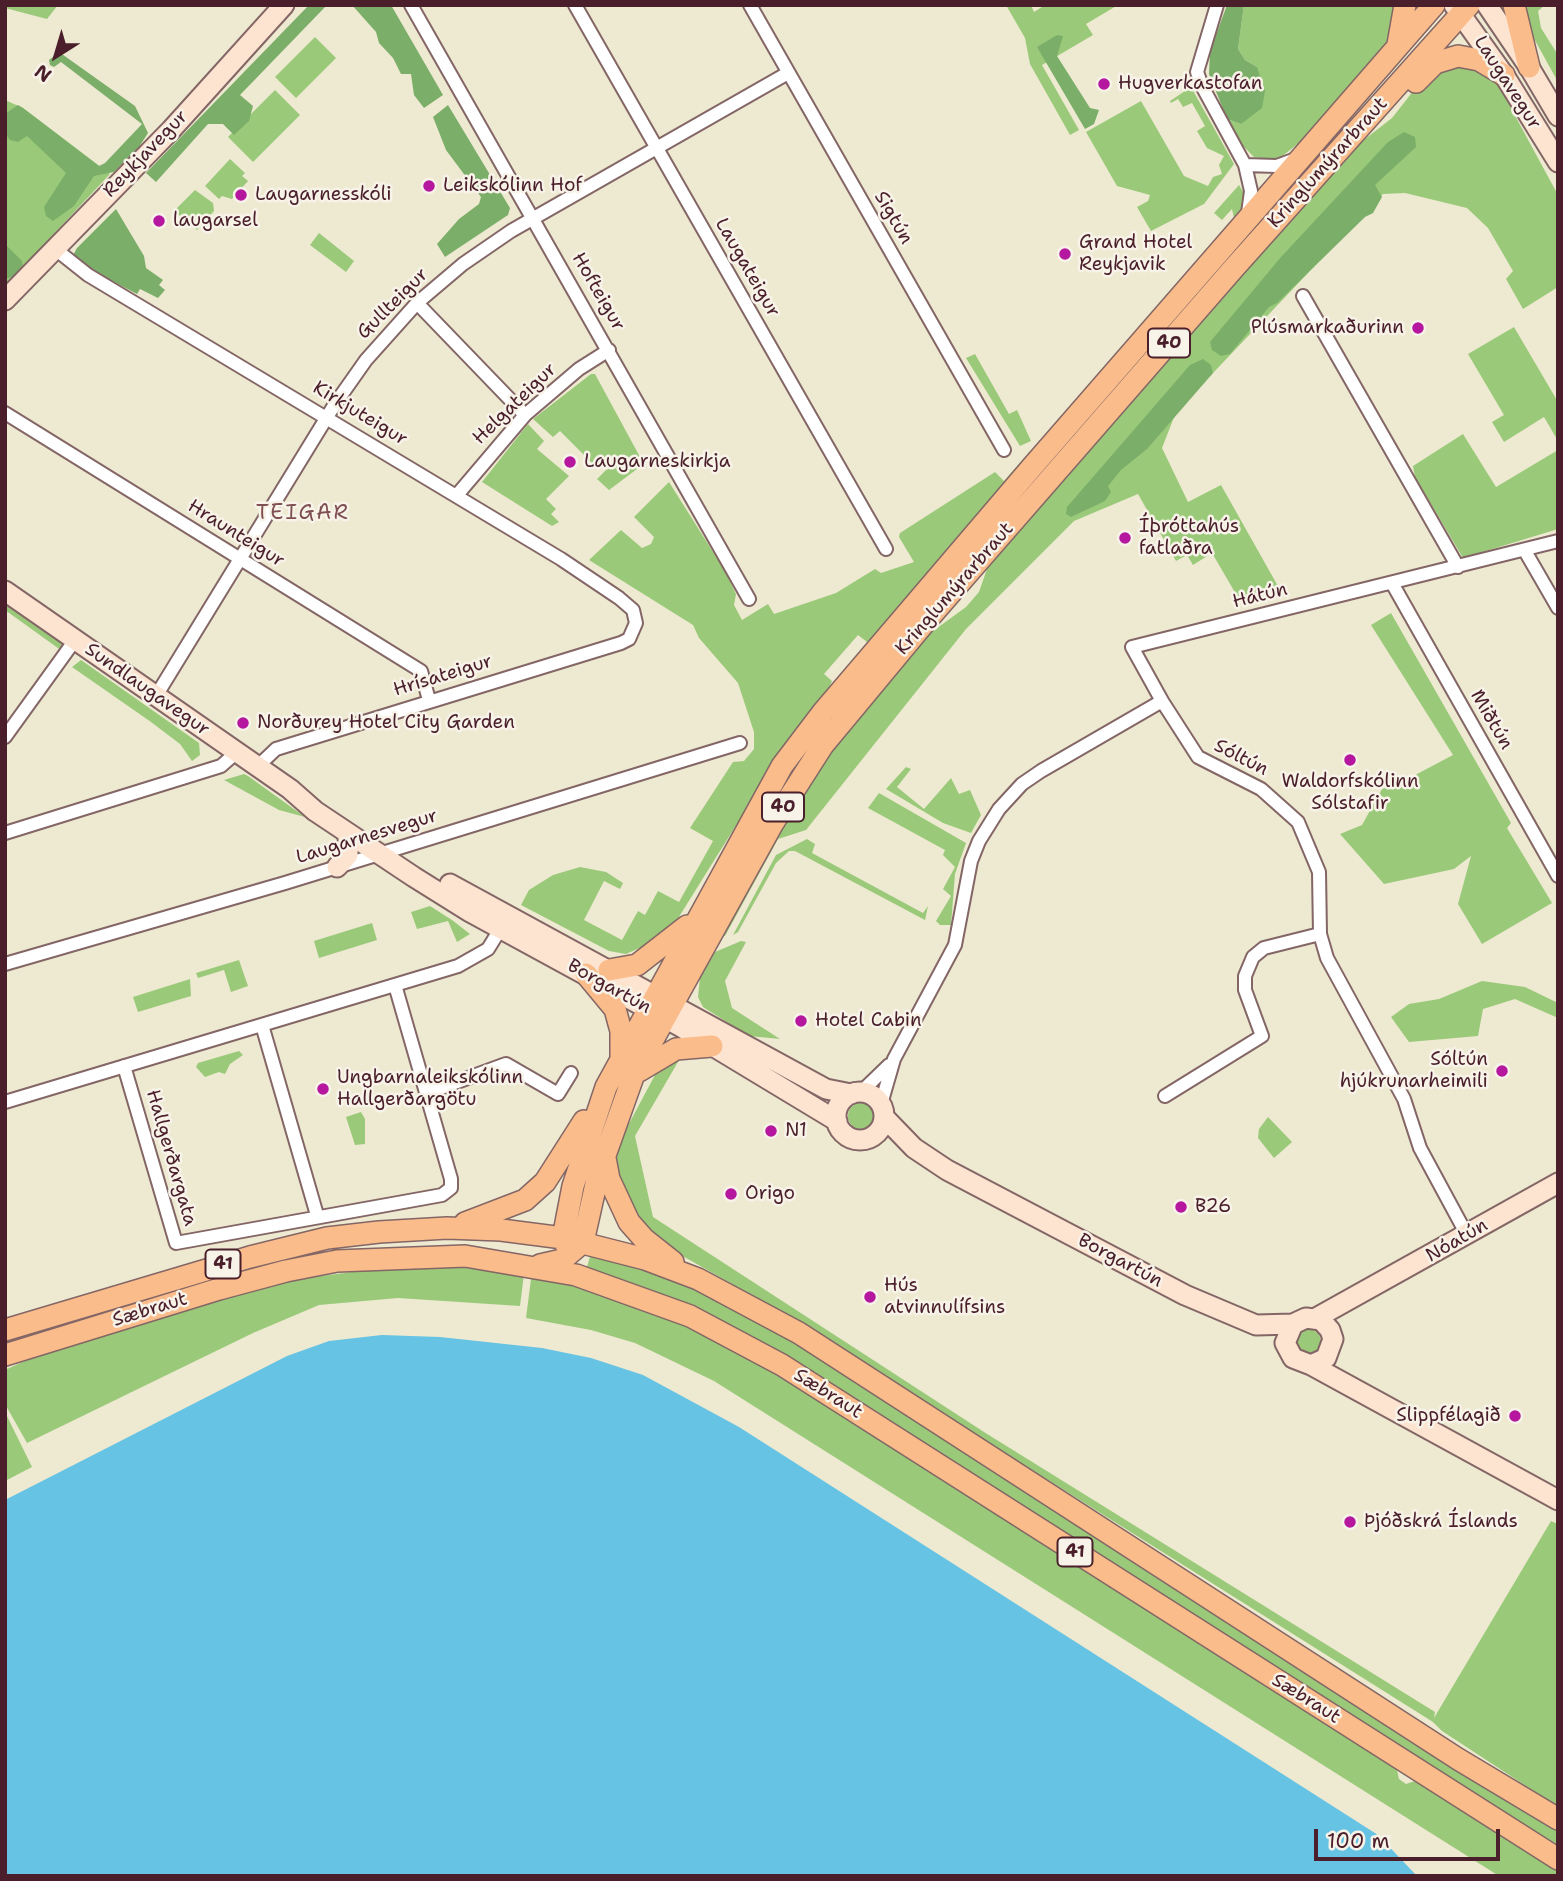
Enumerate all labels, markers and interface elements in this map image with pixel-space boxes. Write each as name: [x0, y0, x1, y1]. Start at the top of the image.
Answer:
north arrow: [21, 21, 91, 91]
street label: Laugavegur: [1468, 32, 1546, 134]
text: N: [30, 59, 57, 88]
place label: Hugverkastofan: [1118, 73, 1262, 95]
marker: Hugverkastofan: [1096, 76, 1112, 92]
street label: Kringlumýrarbraut: [1263, 93, 1393, 233]
street label: Reykjavegur: [99, 106, 193, 202]
place label: Leikskólinn Hof: [443, 175, 582, 197]
marker: Leikskólinn Hof: [421, 178, 437, 194]
place label: Laugarnesskóli: [255, 184, 392, 206]
marker: Laugarnesskóli: [233, 187, 249, 203]
street label: Sigtún: [869, 187, 917, 249]
place label: laugarsel: [173, 210, 258, 232]
marker: laugarsel: [151, 213, 167, 229]
street label: Laugateigur: [709, 214, 785, 322]
place label: Grand Hotel Reykjavik: [1079, 232, 1192, 276]
marker: Grand Hotel Reykjavik: [1057, 246, 1073, 262]
street label: Hofteigur: [566, 249, 630, 335]
street label: Gullteigur: [353, 264, 433, 344]
place label: Plúsmarkaðurinn: [1251, 317, 1404, 339]
marker: Plúsmarkaðurinn: [1410, 320, 1426, 336]
road number: 40: [1148, 328, 1190, 358]
street label: Helgateigur: [468, 358, 562, 450]
street label: Kirkjuteigur: [308, 377, 412, 451]
place label: Laugarneskirkja: [584, 451, 730, 473]
marker: Laugarneskirkja: [562, 454, 578, 470]
street label: Hraunteigur: [183, 495, 289, 573]
district label: TEIGAR: [257, 501, 349, 527]
place label: Íþróttahús fatlaðra: [1139, 516, 1239, 560]
street label: Kringlumýrarbraut: [891, 518, 1019, 660]
marker: Íþróttahús fatlaðra: [1117, 530, 1133, 546]
street label: Hátún: [1230, 578, 1290, 614]
street label: Sundlaugavegur: [80, 638, 214, 742]
street label: Hrísateigur: [391, 650, 495, 702]
street label: Miðtún: [1465, 686, 1517, 754]
place label: Norðurey Hotel City Garden: [257, 712, 515, 734]
marker: Norðurey Hotel City Garden: [235, 715, 251, 731]
street label: Sóltún: [1210, 735, 1272, 781]
marker: Waldorfskólinn Sólstafir: [1342, 752, 1358, 768]
place label: Waldorfskólinn Sólstafir: [1281, 771, 1419, 815]
road number: 40: [762, 792, 804, 822]
street label: Laugarnesvegur: [293, 805, 441, 869]
street label: Borgartún: [563, 955, 655, 1019]
place label: Hotel Cabin: [815, 1010, 922, 1032]
marker: Hotel Cabin: [793, 1013, 809, 1029]
place label: Sóltún hjúkrunarheimili: [1340, 1049, 1488, 1093]
marker: Sóltún hjúkrunarheimili: [1494, 1063, 1510, 1079]
place label: Ungbarnaleikskólinn Hallgerðargötu: [337, 1067, 523, 1111]
marker: Ungbarnaleikskólinn Hallgerðargötu: [315, 1081, 331, 1097]
street label: Hallgerðargata: [141, 1087, 201, 1229]
place label: N1: [785, 1120, 807, 1142]
marker: N1: [763, 1123, 779, 1139]
place label: Origo: [745, 1183, 795, 1205]
marker: Origo: [723, 1186, 739, 1202]
place label: B26: [1195, 1196, 1231, 1218]
marker: B26: [1173, 1199, 1189, 1215]
street label: Nóatún: [1422, 1214, 1492, 1268]
street label: Borgartún: [1074, 1229, 1166, 1293]
road number: 41: [206, 1250, 241, 1279]
place label: Hús atvinnulífsins: [884, 1275, 1005, 1319]
street label: Sæbraut: [110, 1288, 190, 1332]
marker: Hús atvinnulífsins: [862, 1289, 878, 1305]
street label: Sæbraut: [789, 1364, 867, 1424]
place label: Slippfélagið: [1396, 1405, 1501, 1427]
marker: Slippfélagið: [1507, 1408, 1523, 1424]
place label: Þjóðskrá Íslands: [1364, 1511, 1518, 1533]
marker: Þjóðskrá Íslands: [1342, 1514, 1358, 1530]
road number: 41: [1058, 1538, 1092, 1567]
street label: Sæbraut: [1267, 1669, 1345, 1729]
scale bar: [1318, 1814, 1504, 1858]
text: 100 m: [1327, 1827, 1390, 1855]

